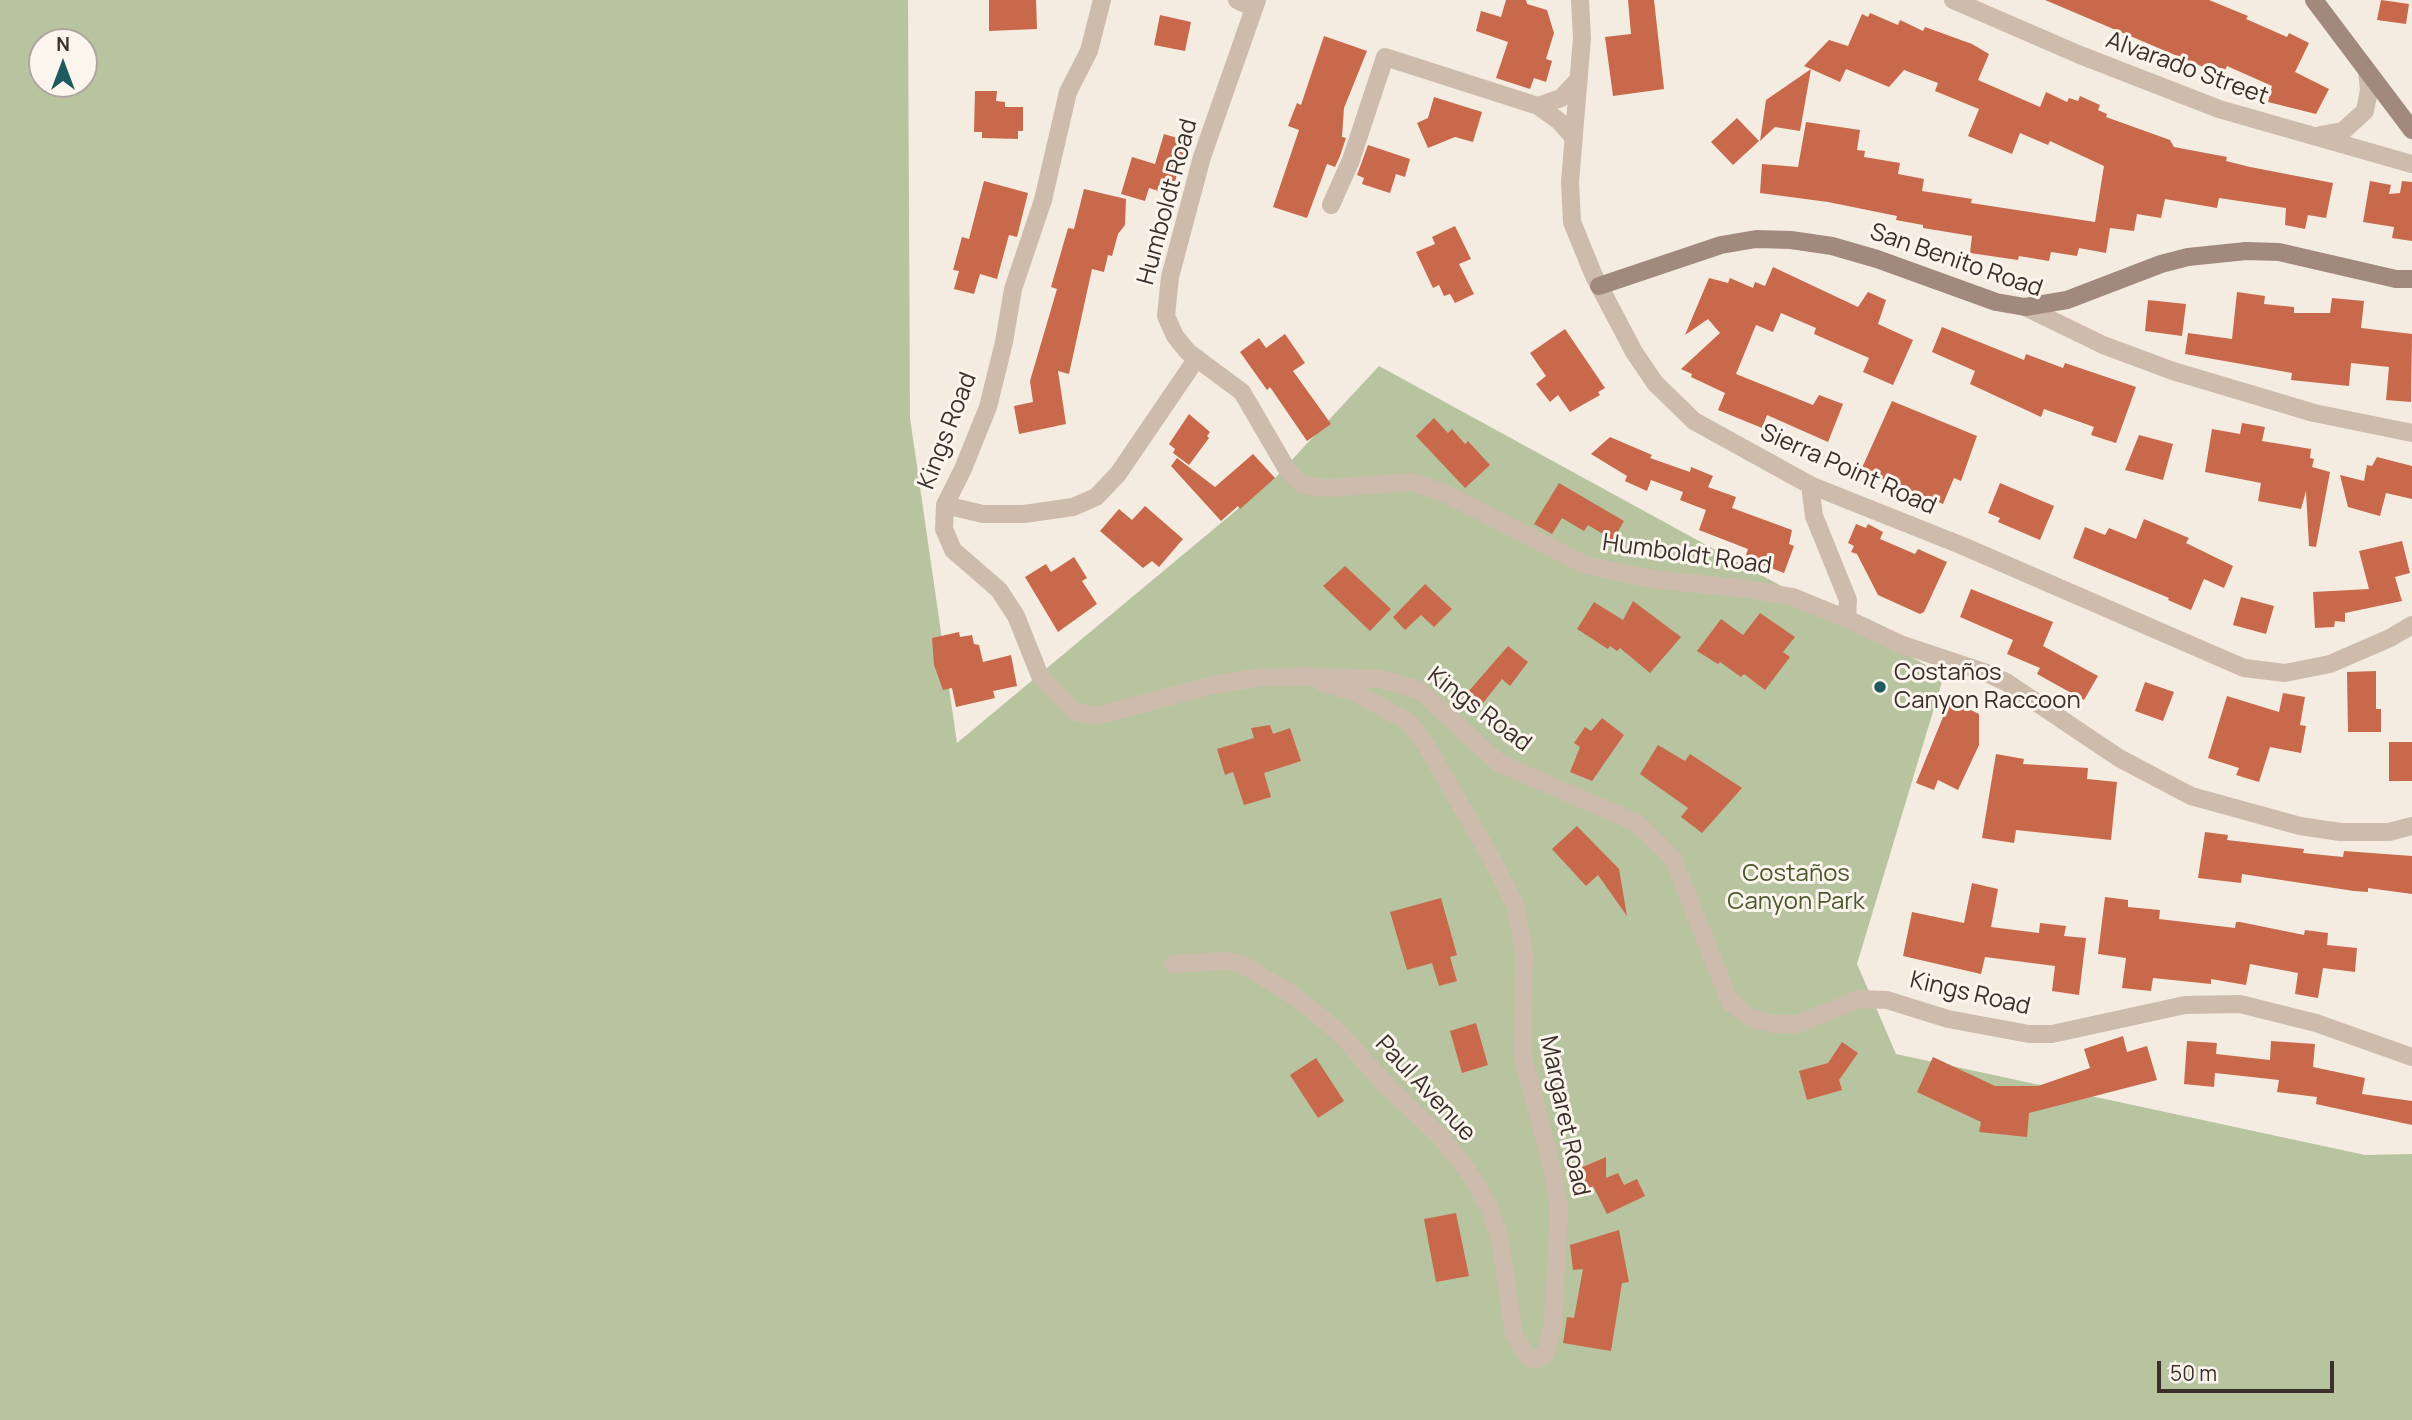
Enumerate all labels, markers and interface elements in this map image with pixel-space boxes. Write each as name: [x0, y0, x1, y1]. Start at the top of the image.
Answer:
street label: Alvarado Street: [2102, 26, 2272, 112]
north arrow: [28, 28, 98, 98]
text: N: [56, 31, 70, 57]
street label: Humboldt Road: [1132, 116, 1204, 288]
street label: San Benito Road: [1866, 218, 2046, 304]
street label: Kings Road: [913, 369, 983, 493]
street label: Sierra Point Road: [1756, 418, 1940, 522]
street label: Humboldt Road: [1601, 529, 1773, 581]
place label: Costaños Canyon Raccoon: [1894, 659, 2081, 715]
street label: Kings Road: [1421, 662, 1537, 758]
marker: Costaños Canyon Raccoon: [1872, 679, 1888, 695]
park label: Costaños Canyon Park: [1727, 860, 1865, 916]
street label: Kings Road: [1907, 966, 2033, 1022]
street label: Paul Avenue: [1369, 1030, 1481, 1148]
street label: Margaret Road: [1533, 1033, 1595, 1199]
scale bar: [2160, 1346, 2337, 1390]
text: 50 m: [2170, 1359, 2217, 1387]

